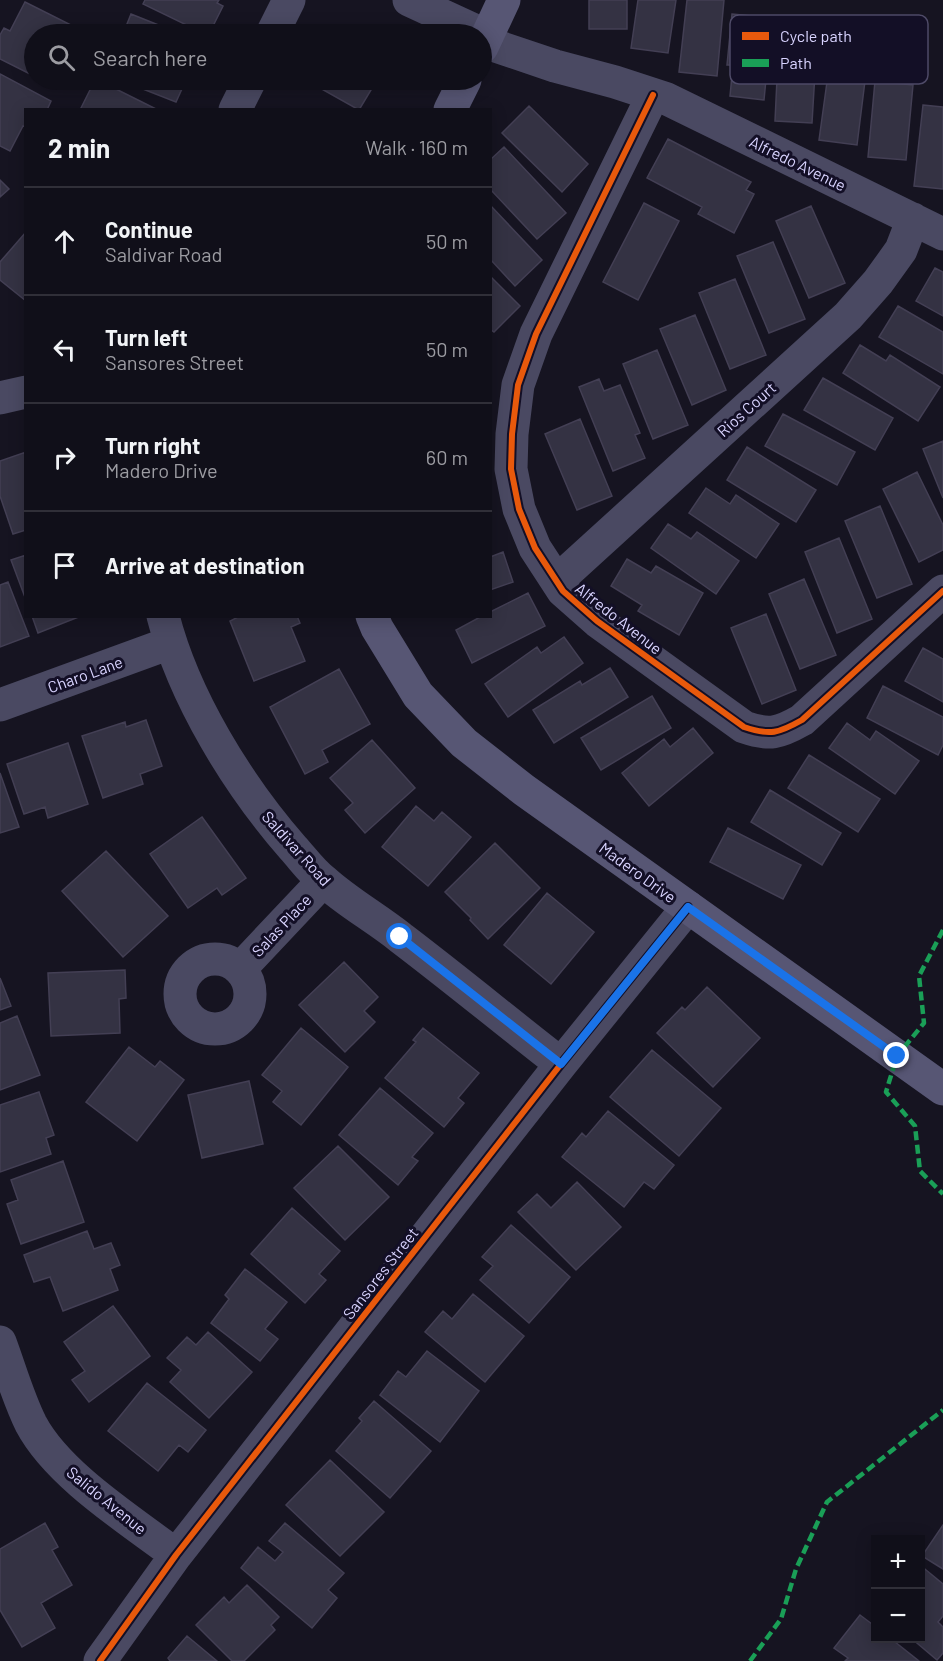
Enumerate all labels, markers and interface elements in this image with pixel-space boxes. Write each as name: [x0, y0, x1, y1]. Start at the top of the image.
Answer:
legend: [730, 15, 928, 84]
search box: [24, 24, 492, 90]
text: Cycle path: [780, 26, 852, 45]
icon: search: [45, 41, 78, 74]
text: Search here: [93, 44, 207, 70]
text: Path: [780, 53, 812, 72]
street label: Alfredo Avenue: [747, 131, 849, 195]
text: 2 min: [48, 132, 110, 163]
text: Walk · 160 m: [365, 135, 468, 159]
text: Continue: [105, 216, 193, 242]
icon: ahead: [48, 225, 81, 258]
text: 50 m: [426, 229, 468, 253]
text: Saldivar Road: [105, 242, 222, 266]
text: Turn left: [105, 324, 188, 350]
icon: left: [48, 333, 81, 366]
text: 50 m: [426, 337, 468, 361]
text: Sansores Street: [105, 350, 244, 374]
street label: Rios Court: [713, 378, 779, 440]
text: Turn right: [105, 432, 200, 458]
icon: right: [48, 441, 81, 474]
text: 60 m: [426, 445, 468, 469]
text: Madero Drive: [105, 458, 218, 482]
icon: arrive: [48, 549, 81, 582]
text: Arrive at destination: [105, 552, 304, 578]
street label: Alfredo Avenue: [572, 578, 666, 658]
street label: Charo Lane: [45, 652, 125, 696]
street label: Saldivar Road: [258, 807, 336, 889]
street label: Madero Drive: [596, 838, 680, 906]
street label: Salas Place: [247, 890, 315, 960]
route start: [386, 923, 412, 949]
route end: [883, 1042, 909, 1068]
street label: Sansores Street: [338, 1223, 422, 1323]
street label: Salido Avenue: [63, 1462, 151, 1538]
map controls: [871, 1535, 925, 1643]
button: +: [871, 1535, 925, 1589]
button: −: [871, 1589, 925, 1643]

